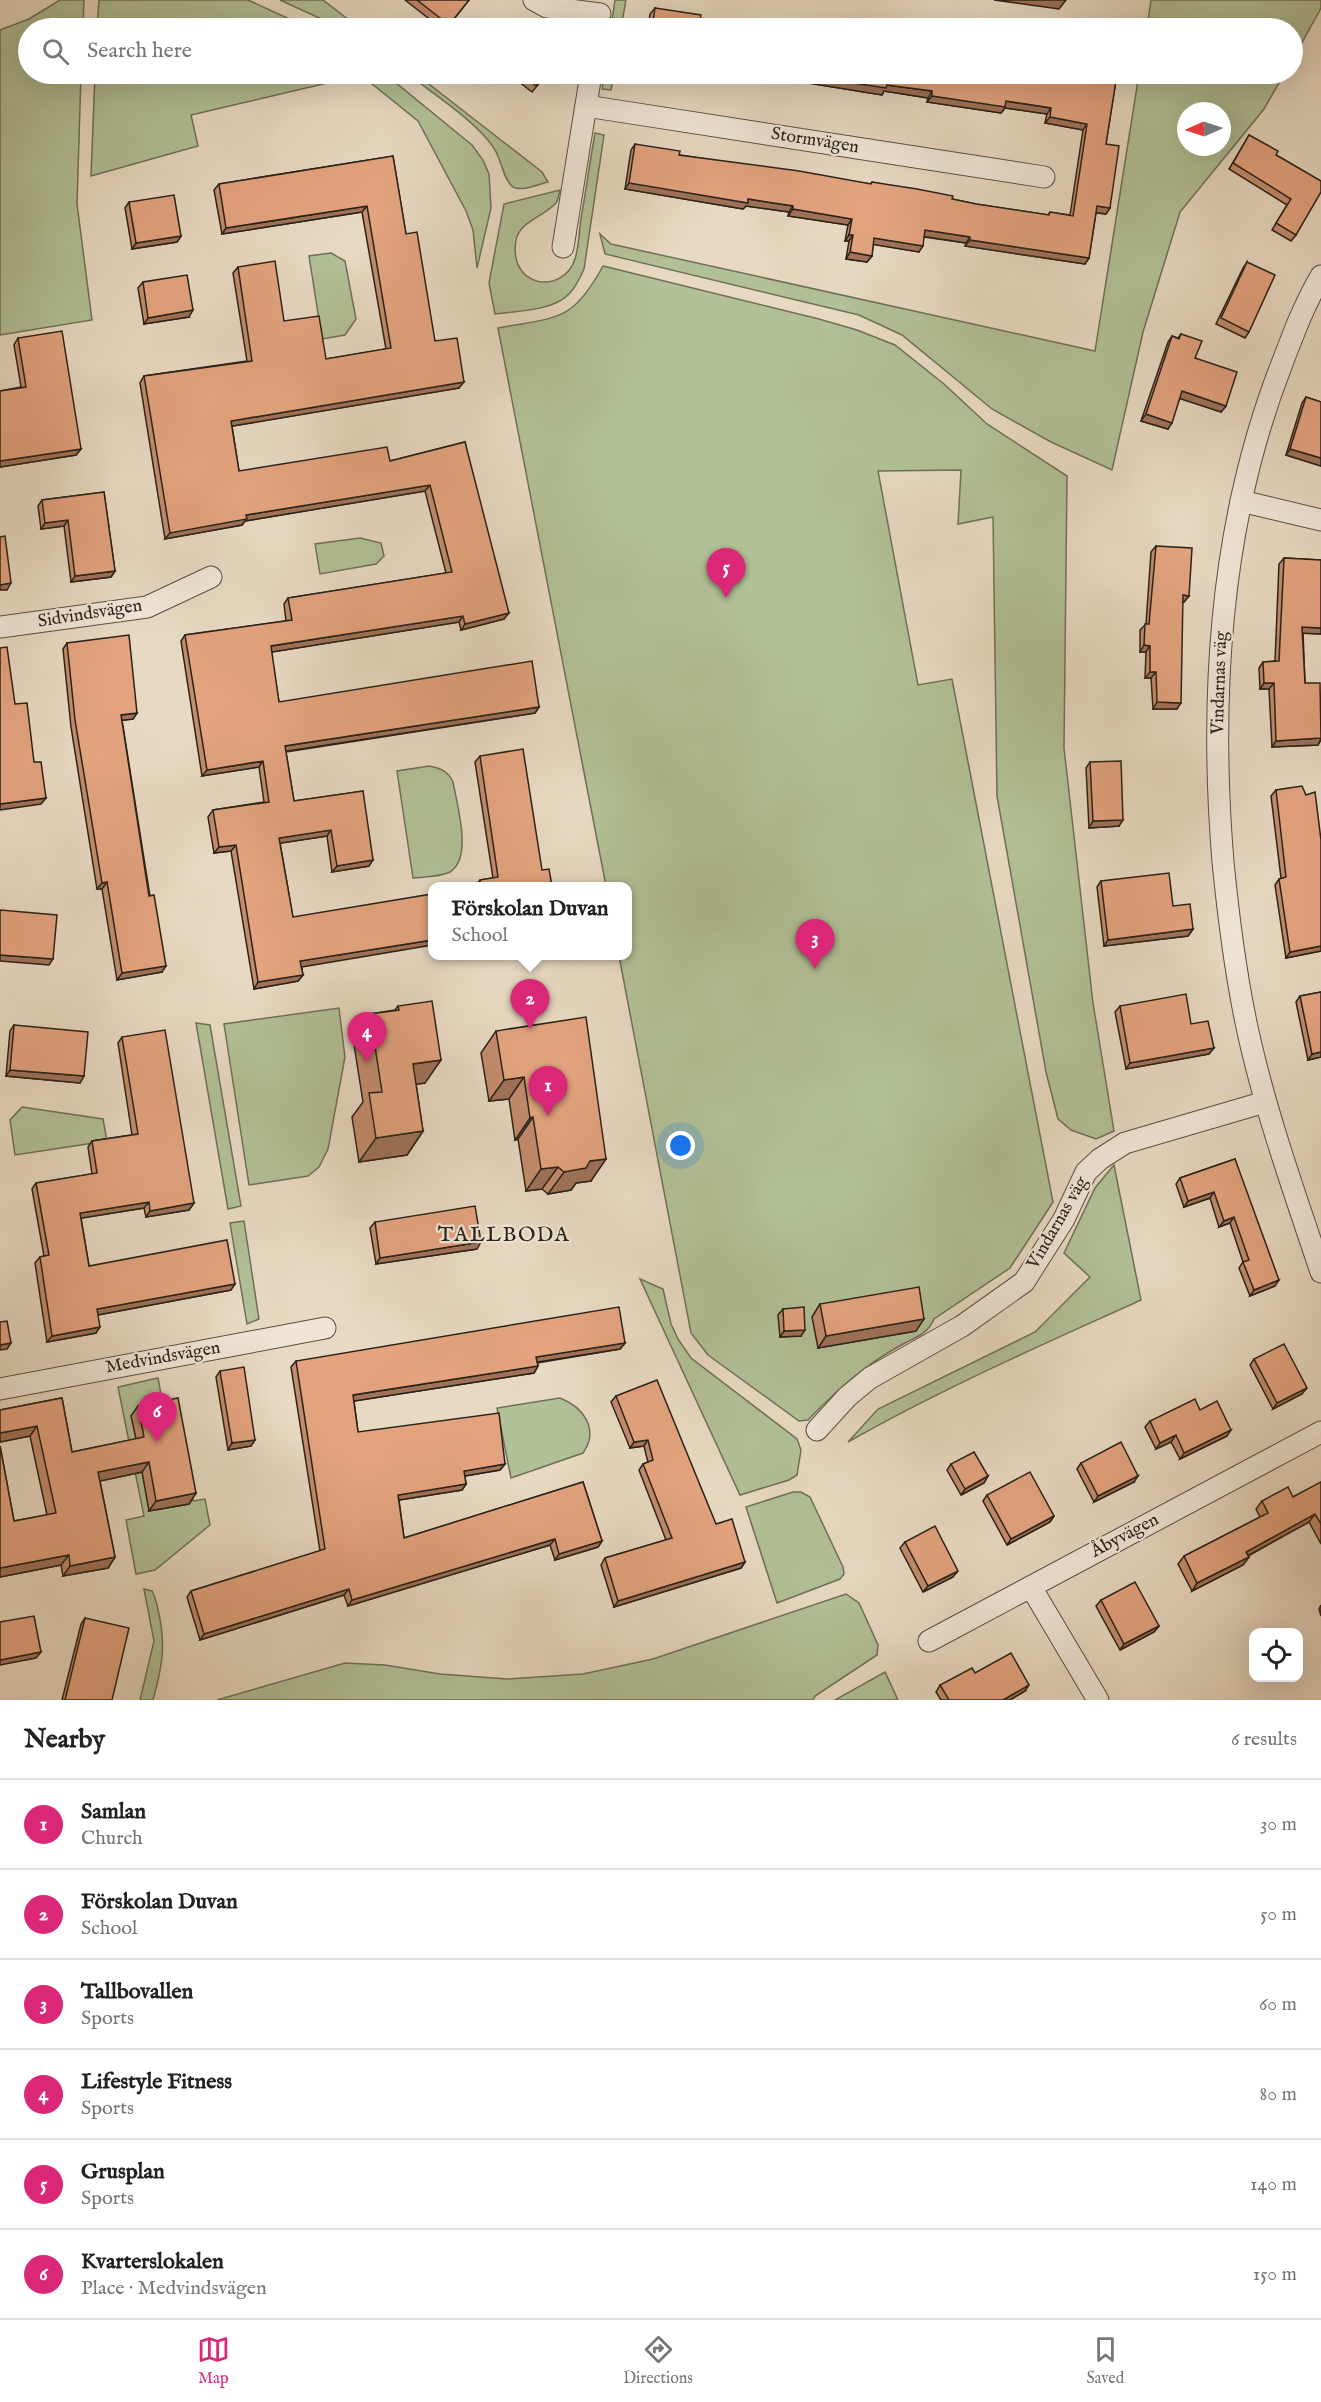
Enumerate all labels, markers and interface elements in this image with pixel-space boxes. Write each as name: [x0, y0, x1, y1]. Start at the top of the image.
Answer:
search box: [18, 18, 1303, 84]
icon: search: [39, 35, 72, 68]
text: Search here: [87, 37, 192, 65]
north arrow: [1177, 102, 1231, 156]
street label: Stormvägen: [769, 123, 861, 159]
pin: 5: [706, 548, 746, 598]
street label: Sidvindsvägen: [36, 594, 144, 634]
street label: Vindarnas väg: [1207, 631, 1233, 736]
popup: [428, 882, 632, 960]
text: Förskolan Duvan: [452, 895, 608, 923]
pin: 3: [796, 920, 834, 969]
text: School: [452, 923, 508, 948]
pin: 2: [510, 980, 550, 1029]
pin: 4: [348, 1012, 386, 1062]
pin: 1: [528, 1066, 568, 1116]
your location: [666, 1131, 695, 1160]
street label: Vindarnas väg: [1022, 1172, 1094, 1274]
district label: TALLBODA: [438, 1222, 570, 1249]
street label: Medvindsvägen: [104, 1337, 223, 1379]
pin: 6: [138, 1392, 176, 1442]
street label: Åbyvägen: [1085, 1507, 1163, 1564]
map controls: [1249, 1628, 1303, 1682]
button: locate: [1249, 1628, 1303, 1682]
text: Nearby: [24, 1723, 105, 1756]
text: 6 results: [1231, 1727, 1297, 1752]
text: Samlan: [81, 1798, 146, 1826]
text: 1: [40, 1812, 47, 1837]
text: 30 m: [1260, 1812, 1297, 1837]
text: Church: [81, 1826, 143, 1851]
text: Förskolan Duvan: [81, 1888, 238, 1916]
text: 2: [39, 1902, 48, 1927]
text: 50 m: [1260, 1902, 1297, 1927]
text: School: [81, 1916, 137, 1941]
text: Tallbovallen: [81, 1978, 193, 2006]
text: 3: [40, 1992, 47, 2017]
text: 60 m: [1259, 1992, 1297, 2017]
text: Sports: [81, 2006, 134, 2031]
text: Lifestyle Fitness: [81, 2068, 232, 2096]
text: 4: [39, 2082, 48, 2107]
text: 80 m: [1260, 2082, 1297, 2107]
text: Sports: [81, 2096, 134, 2121]
text: Grusplan: [81, 2158, 165, 2186]
text: 5: [40, 2172, 47, 2197]
text: 140 m: [1250, 2172, 1297, 2197]
text: Sports: [81, 2186, 134, 2211]
text: Kvarterslokalen: [81, 2248, 224, 2276]
text: 6: [39, 2262, 48, 2287]
text: 150 m: [1253, 2262, 1297, 2287]
text: Place · Medvindsvägen: [81, 2276, 267, 2301]
tab: Map: [197, 2333, 230, 2389]
tab: Directions: [623, 2333, 693, 2389]
tab: Saved: [1086, 2333, 1124, 2389]

